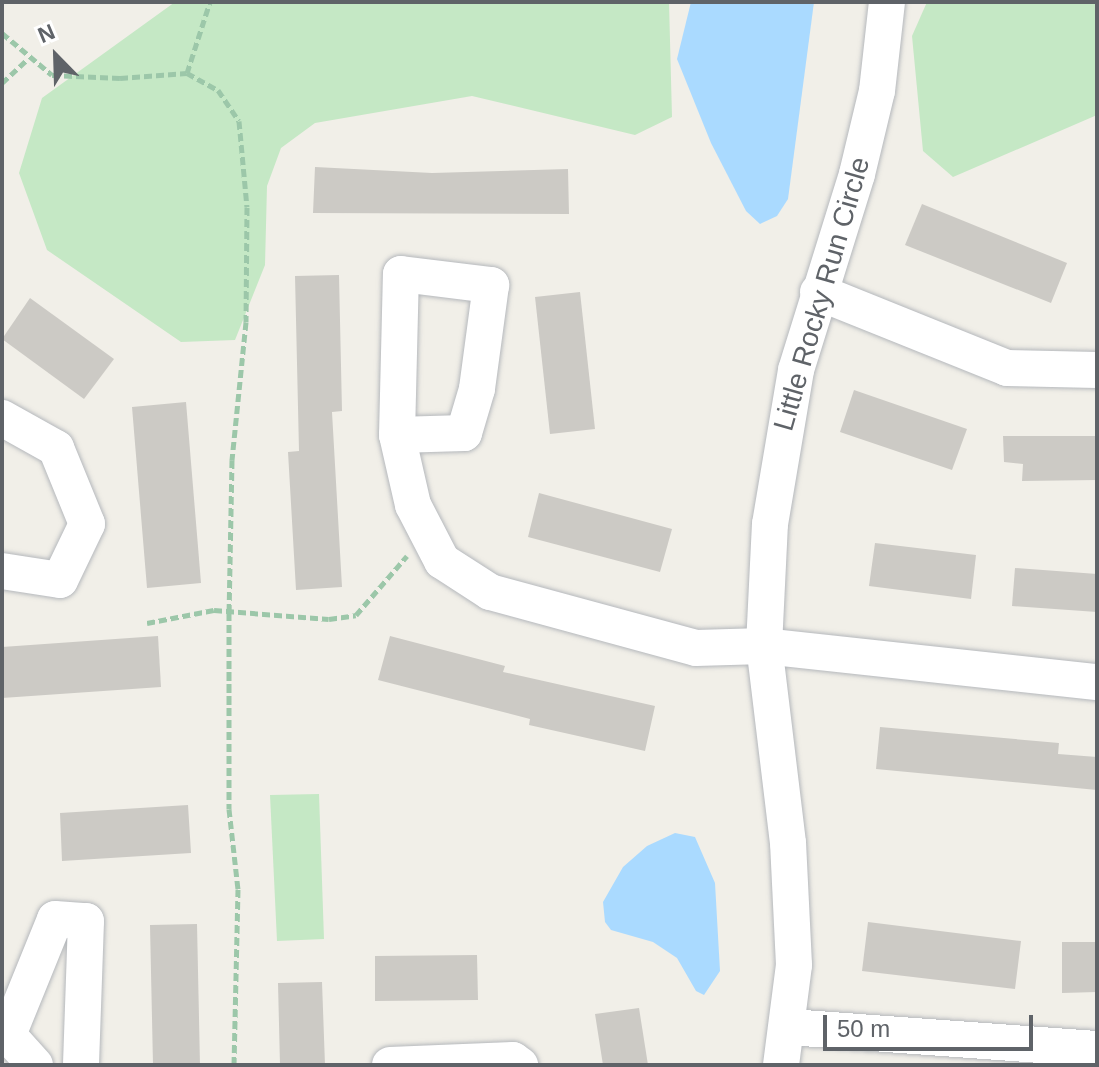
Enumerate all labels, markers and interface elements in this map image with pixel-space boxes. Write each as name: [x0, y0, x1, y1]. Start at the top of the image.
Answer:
north arrow: [16, 16, 96, 96]
text: N: [34, 19, 59, 48]
street label: Little Rocky Run Circle: [767, 153, 877, 435]
scale bar: [827, 999, 1037, 1049]
text: 50 m: [837, 1015, 890, 1042]

